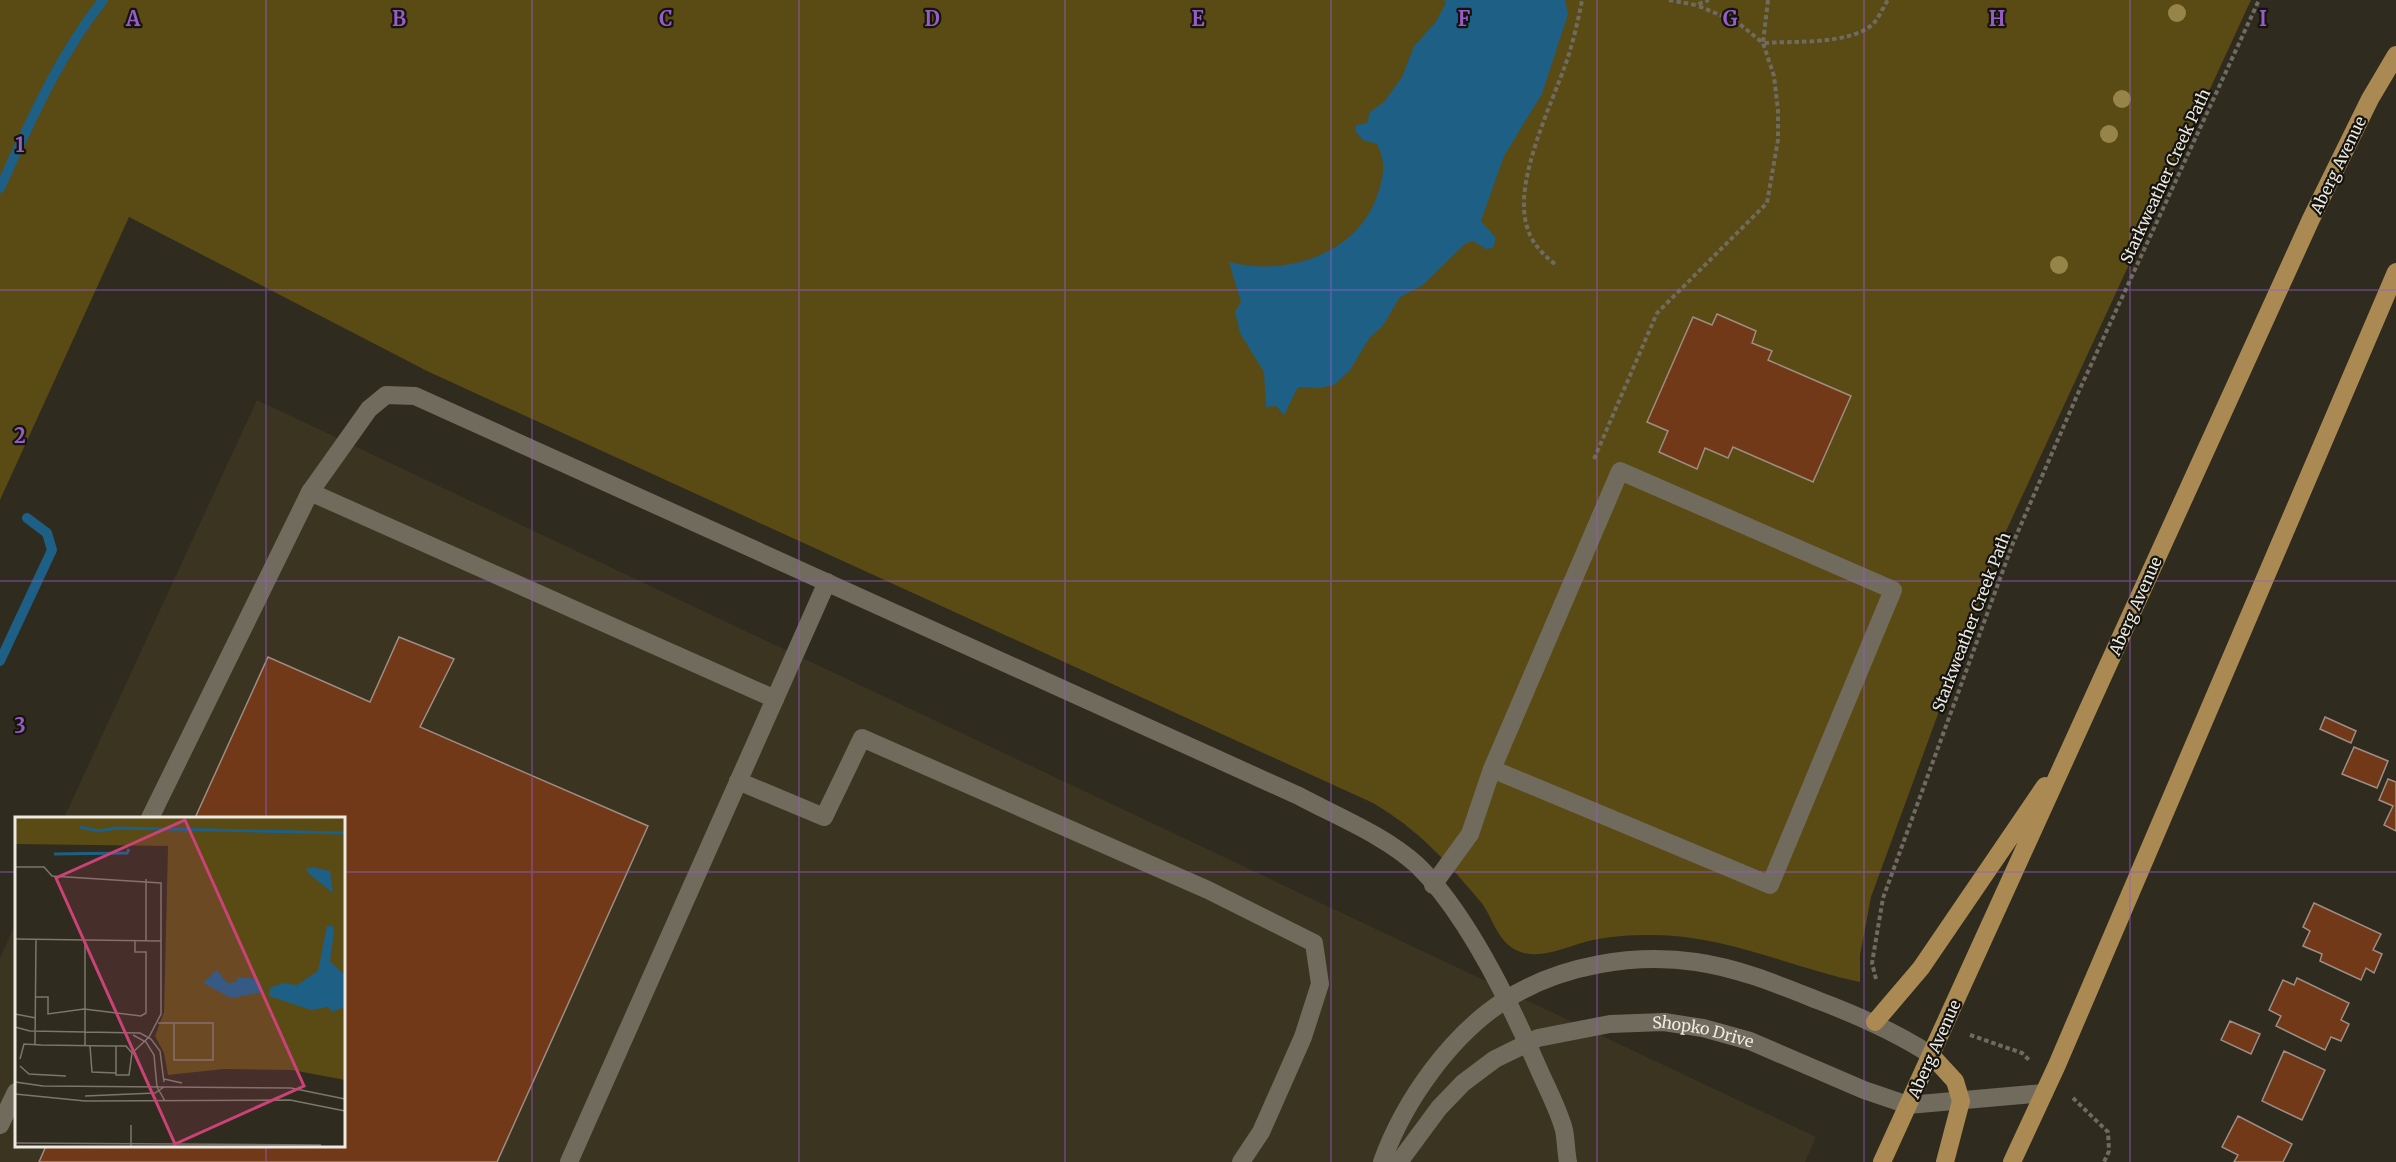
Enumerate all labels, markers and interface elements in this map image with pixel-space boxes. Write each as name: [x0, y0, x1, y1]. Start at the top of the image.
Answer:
text: A: [125, 6, 141, 31]
text: B: [392, 6, 406, 31]
text: C: [659, 6, 673, 31]
text: D: [924, 6, 940, 31]
text: E: [1191, 6, 1205, 31]
text: F: [1458, 6, 1471, 31]
text: G: [1723, 6, 1738, 31]
text: H: [1989, 6, 2005, 31]
text: I: [2259, 6, 2267, 31]
street label: Starkweather Creek Path: [2116, 85, 2215, 267]
street label: Aberg Avenue: [2305, 113, 2370, 218]
text: 1: [15, 132, 25, 157]
text: 2: [14, 423, 26, 448]
street label: Starkweather Creek Path: [1927, 529, 2015, 715]
street label: Aberg Avenue: [2104, 554, 2166, 659]
text: 3: [14, 713, 26, 738]
inset map: [15, 817, 345, 1147]
street label: Aberg Avenue: [1903, 997, 1965, 1102]
street label: Shopko Drive: [1652, 1012, 1756, 1052]

